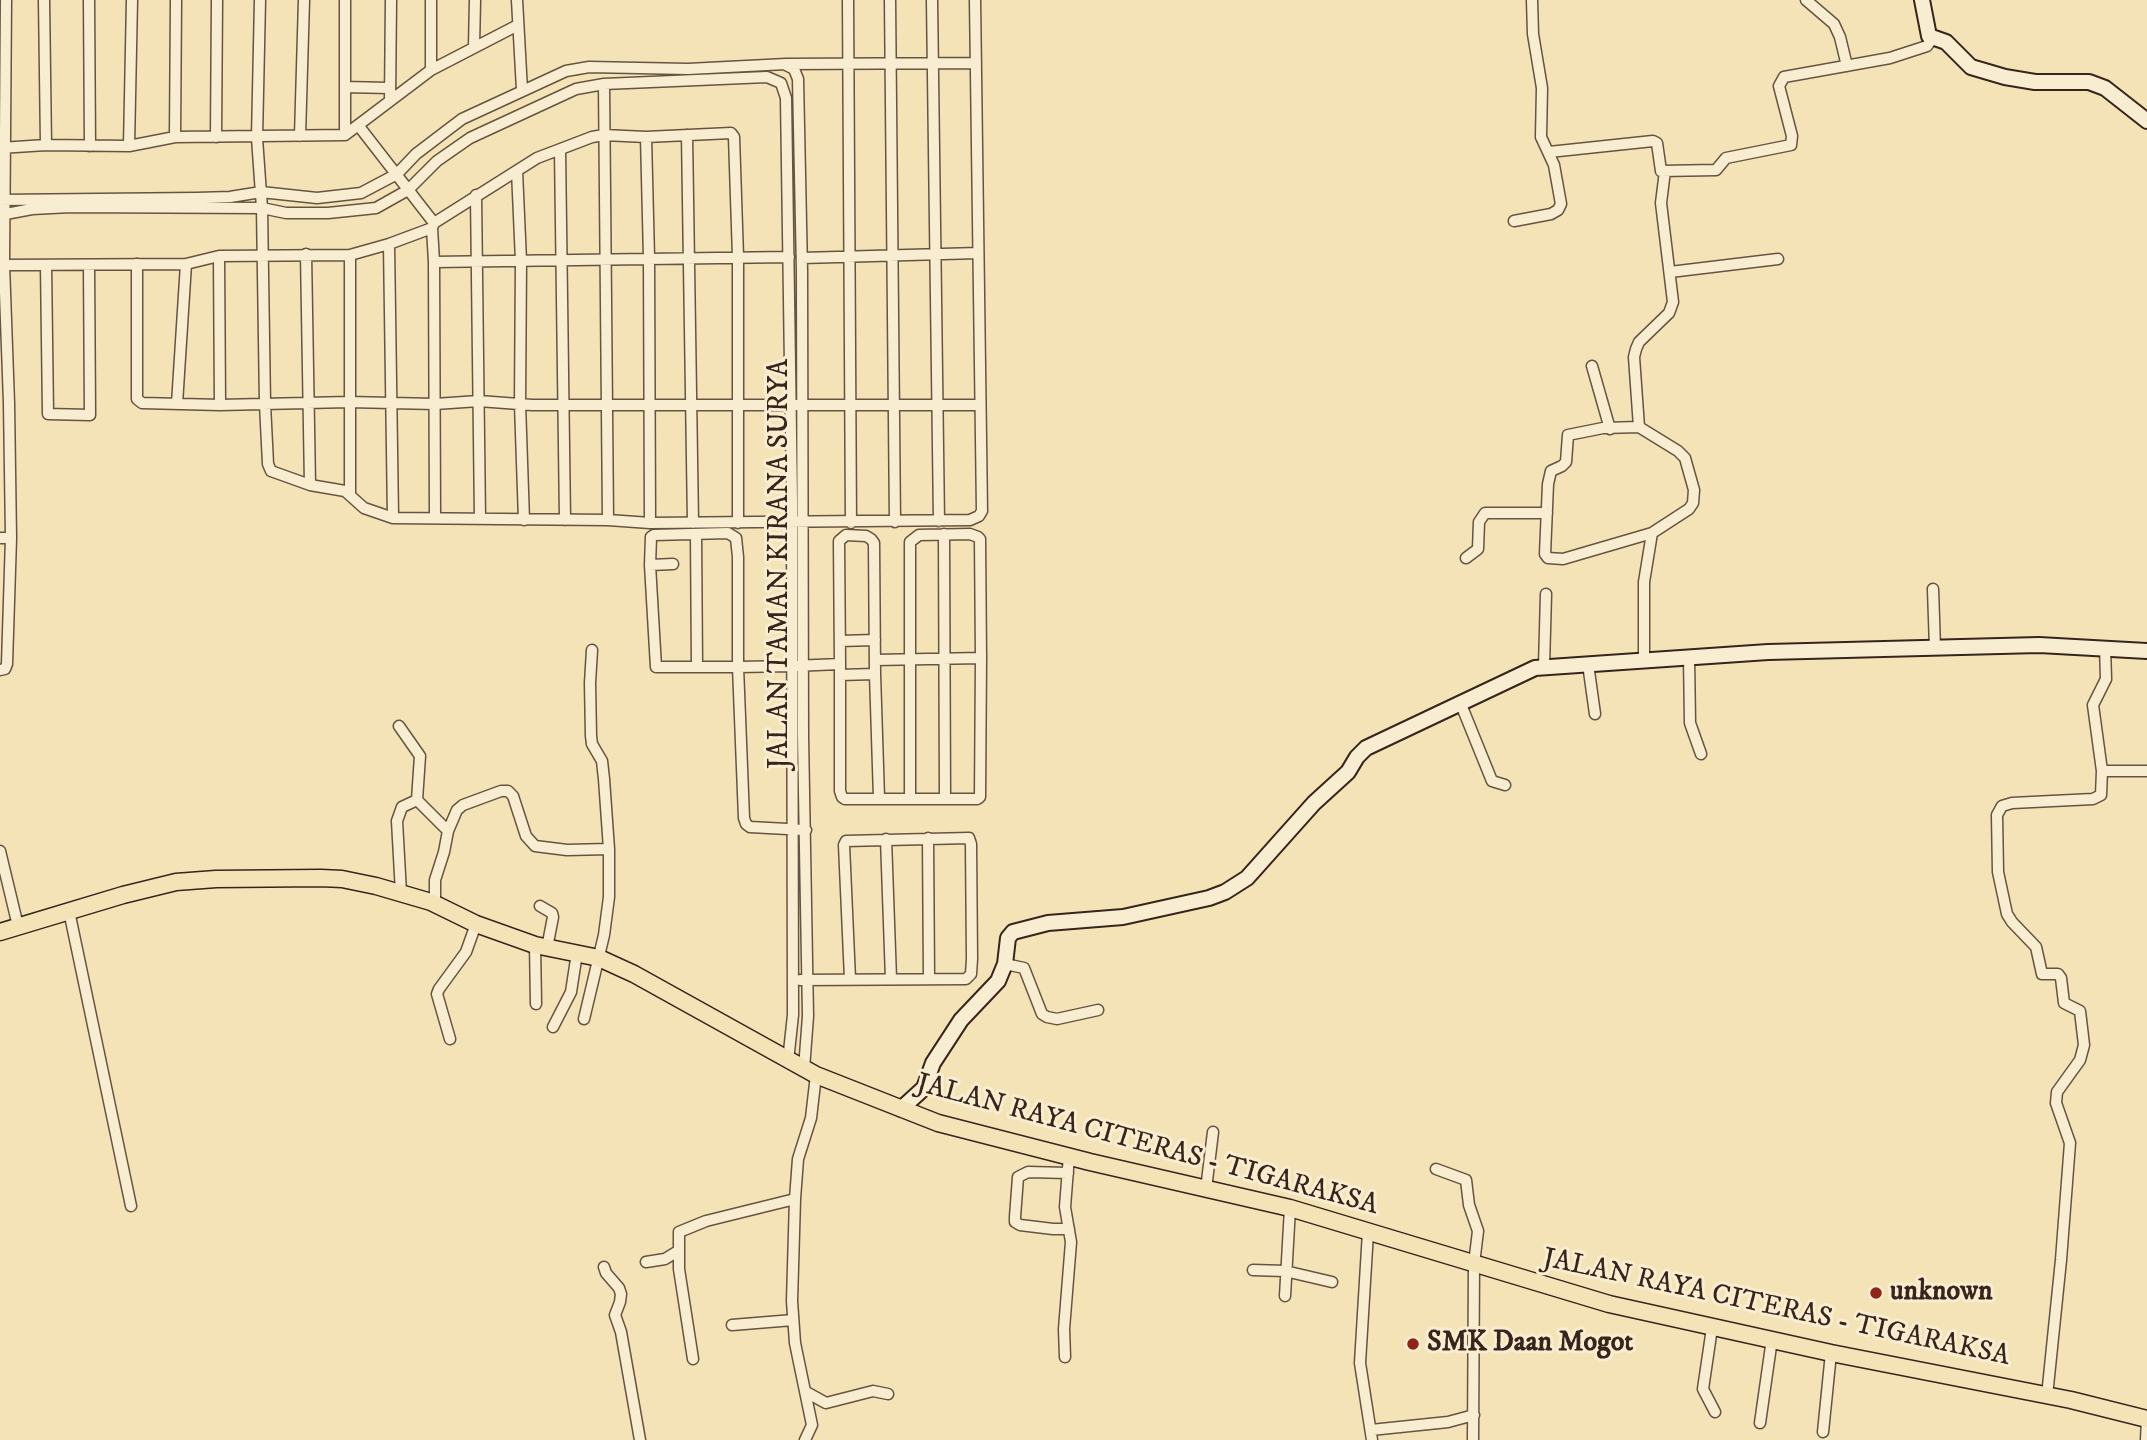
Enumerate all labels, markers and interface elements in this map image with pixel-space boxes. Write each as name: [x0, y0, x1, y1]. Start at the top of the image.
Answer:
street label: JALAN TAMAN KIRANA SURYA: [764, 359, 798, 769]
street label: JALAN RAYA CITERAS - TIGARAKSA: [912, 1068, 1382, 1224]
street label: JALAN RAYA CITERAS - TIGARAKSA: [1539, 1243, 2013, 1375]
place label: unknown: [1890, 1276, 1993, 1310]
marker: unknown: [1868, 1285, 1884, 1301]
place label: SMK Daan Mogot: [1427, 1327, 1633, 1361]
marker: SMK Daan Mogot: [1405, 1336, 1421, 1352]

